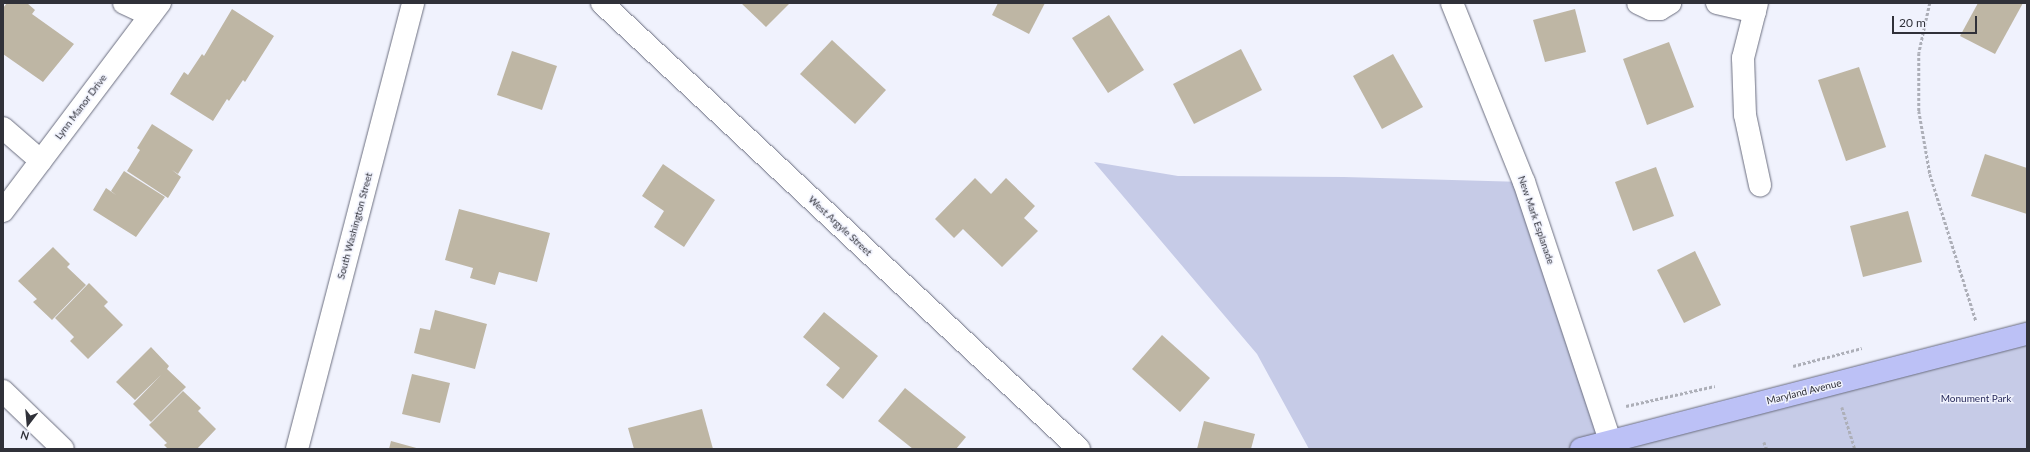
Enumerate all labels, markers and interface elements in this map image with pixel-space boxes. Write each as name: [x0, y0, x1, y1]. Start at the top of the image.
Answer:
scale bar: [1894, 8, 1979, 34]
text: 20 m: [1899, 15, 1926, 30]
street label: Lynn Manor Drive: [53, 72, 109, 142]
street label: South Washington Street: [335, 171, 375, 281]
street label: New Mark Esplanade: [1515, 174, 1557, 266]
street label: West Argyle Street: [806, 193, 874, 259]
street label: Maryland Avenue: [1765, 377, 1843, 407]
park label: Monument Park: [1941, 393, 2011, 405]
north arrow: [8, 404, 48, 444]
text: N: [19, 429, 30, 443]

